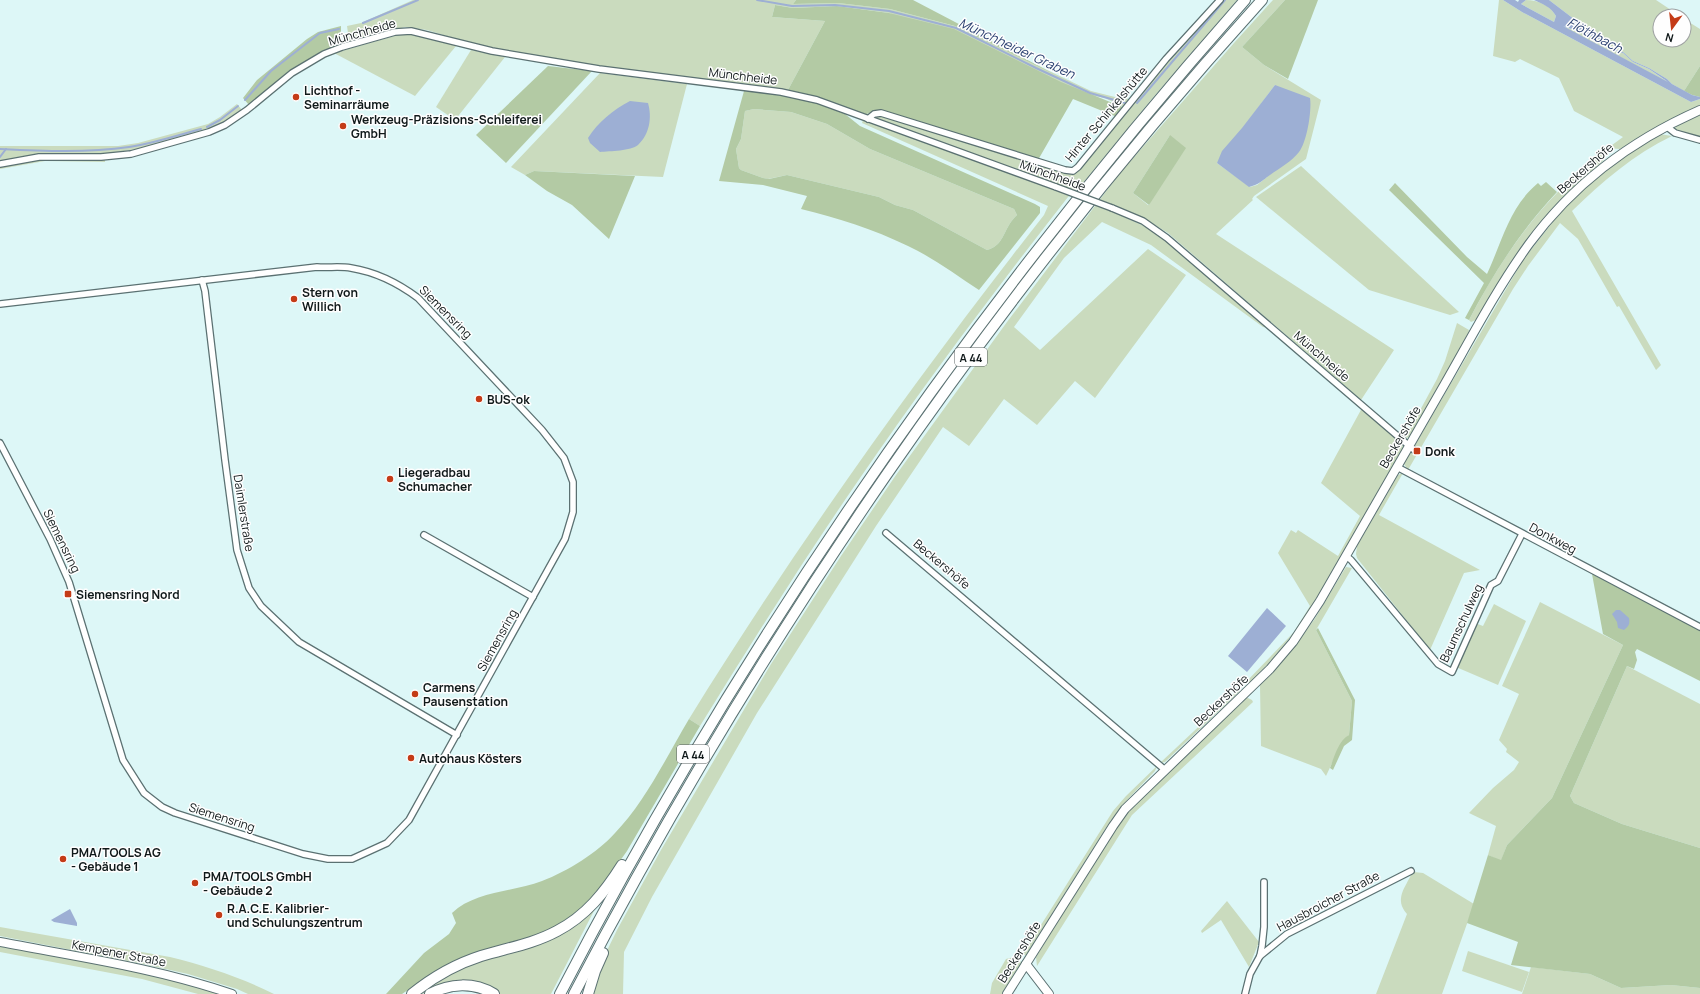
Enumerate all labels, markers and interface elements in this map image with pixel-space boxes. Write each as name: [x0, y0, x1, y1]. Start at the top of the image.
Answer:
north arrow: [1652, 8, 1692, 48]
water label: Münchheider Graben: [956, 13, 1079, 83]
water label: Flöthbach: [1564, 13, 1627, 58]
street label: Münchheide: [326, 14, 398, 50]
text: N: [1663, 30, 1675, 46]
street label: Münchheide: [708, 63, 778, 89]
street label: Hinter Schinkelshütte: [1061, 63, 1151, 165]
place label: Lichthof - Seminarräume: [304, 82, 389, 113]
marker: Lichthof - Seminarräume: [291, 92, 301, 102]
place label: Werkzeug-Präzisions-Schleiferei GmbH: [351, 111, 542, 142]
marker: Werkzeug-Präzisions-Schleiferei GmbH: [338, 121, 348, 131]
street label: Beckershöfe: [1553, 139, 1617, 197]
street label: Münchheide: [1018, 155, 1088, 195]
street label: Siemensring: [416, 282, 476, 342]
place label: Stern von Willich: [302, 284, 358, 315]
marker: Stern von Willich: [289, 294, 299, 304]
street label: Münchheide: [1290, 327, 1354, 385]
road number: A 44: [955, 348, 987, 366]
place label: BUS-ok: [487, 391, 530, 408]
marker: BUS-ok: [474, 394, 484, 404]
street label: Beckershöfe: [1375, 403, 1425, 471]
place label: Donk: [1425, 443, 1455, 460]
marker: Donk: [1412, 446, 1422, 456]
place label: Liegeradbau Schumacher: [398, 464, 472, 495]
street label: Daimlerstraße: [230, 473, 258, 553]
marker: Liegeradbau Schumacher: [385, 474, 395, 484]
street label: Siemensring: [39, 506, 85, 576]
street label: Donkweg: [1526, 518, 1580, 558]
street label: Beckershöfe: [910, 535, 974, 593]
street label: Baumschulweg: [1435, 581, 1487, 665]
place label: Siemensring Nord: [76, 586, 180, 603]
marker: Siemensring Nord: [63, 589, 73, 599]
street label: Siemensring: [473, 606, 521, 674]
street label: Beckershöfe: [1190, 670, 1252, 730]
place label: Carmens Pausenstation: [423, 679, 508, 710]
marker: Carmens Pausenstation: [410, 689, 420, 699]
road number: A 44: [677, 745, 709, 763]
place label: Autohaus Kösters: [419, 750, 522, 767]
marker: Autohaus Kösters: [406, 753, 416, 763]
street label: Siemensring: [187, 798, 257, 836]
place label: PMA/TOOLS AG - Gebäude 1: [71, 844, 161, 875]
marker: PMA/TOOLS AG - Gebäude 1: [58, 854, 68, 864]
street label: Hausbroicher Straße: [1274, 867, 1382, 935]
place label: PMA/TOOLS GmbH - Gebäude 2: [203, 868, 312, 899]
marker: PMA/TOOLS GmbH - Gebäude 2: [190, 878, 200, 888]
place label: R.A.C.E. Kalibrier- und Schulungszentrum: [227, 900, 363, 931]
marker: R.A.C.E. Kalibrier- und Schulungszentrum: [214, 910, 224, 920]
street label: Beckershöfe: [993, 918, 1045, 986]
street label: Kempener Straße: [70, 936, 168, 970]

